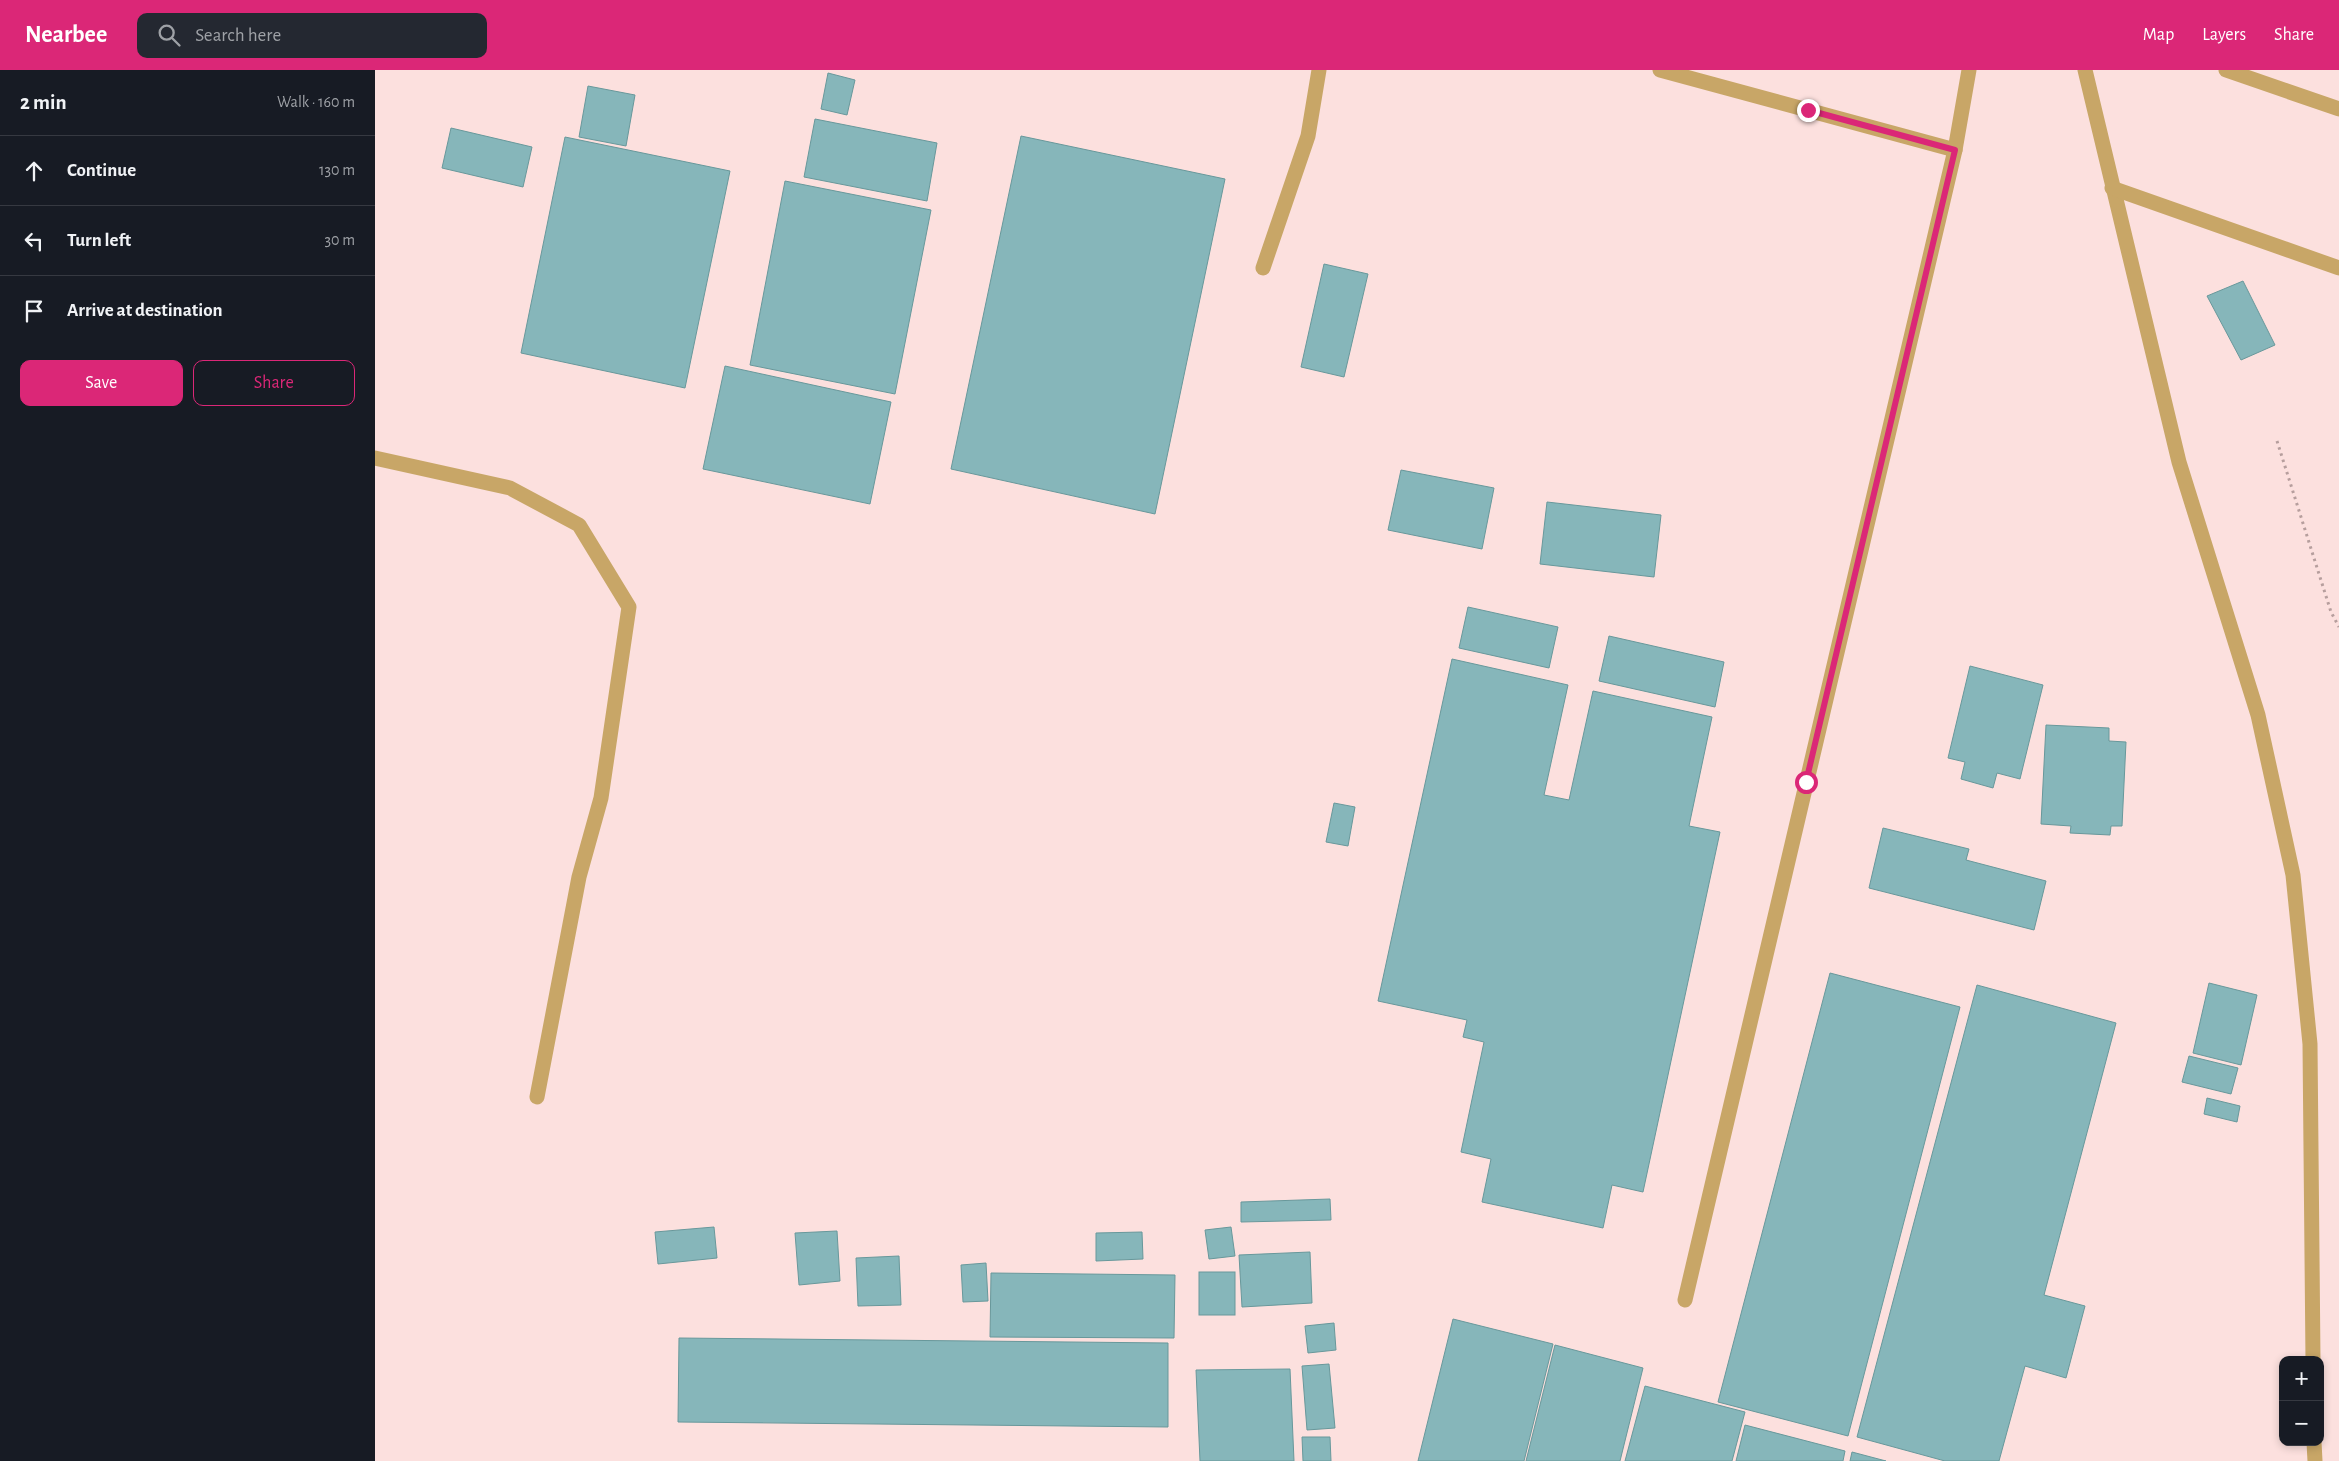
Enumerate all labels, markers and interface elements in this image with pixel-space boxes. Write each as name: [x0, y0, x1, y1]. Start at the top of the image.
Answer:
search box: [137, 13, 487, 58]
icon: search: [155, 21, 183, 49]
text: Nearbee: [25, 23, 107, 47]
text: Search here: [195, 26, 281, 45]
text: Map: [2143, 26, 2174, 44]
text: Layers: [2202, 26, 2246, 44]
text: Share: [2274, 26, 2314, 44]
text: 2 min: [20, 92, 67, 113]
text: Walk · 160 m: [277, 94, 355, 110]
route end: [1797, 99, 1820, 122]
icon: ahead: [20, 157, 48, 185]
text: Continue: [67, 161, 136, 180]
text: 130 m: [319, 162, 355, 178]
icon: left: [20, 227, 48, 255]
text: Turn left: [67, 231, 131, 250]
text: 30 m: [325, 232, 355, 248]
icon: arrive: [20, 297, 48, 325]
text: Arrive at destination: [67, 301, 223, 320]
button: Save: [20, 360, 183, 406]
button: Share: [193, 360, 355, 406]
route start: [1795, 771, 1818, 794]
map controls: [2279, 1356, 2324, 1446]
button: +: [2279, 1356, 2324, 1401]
button: −: [2279, 1401, 2324, 1446]

